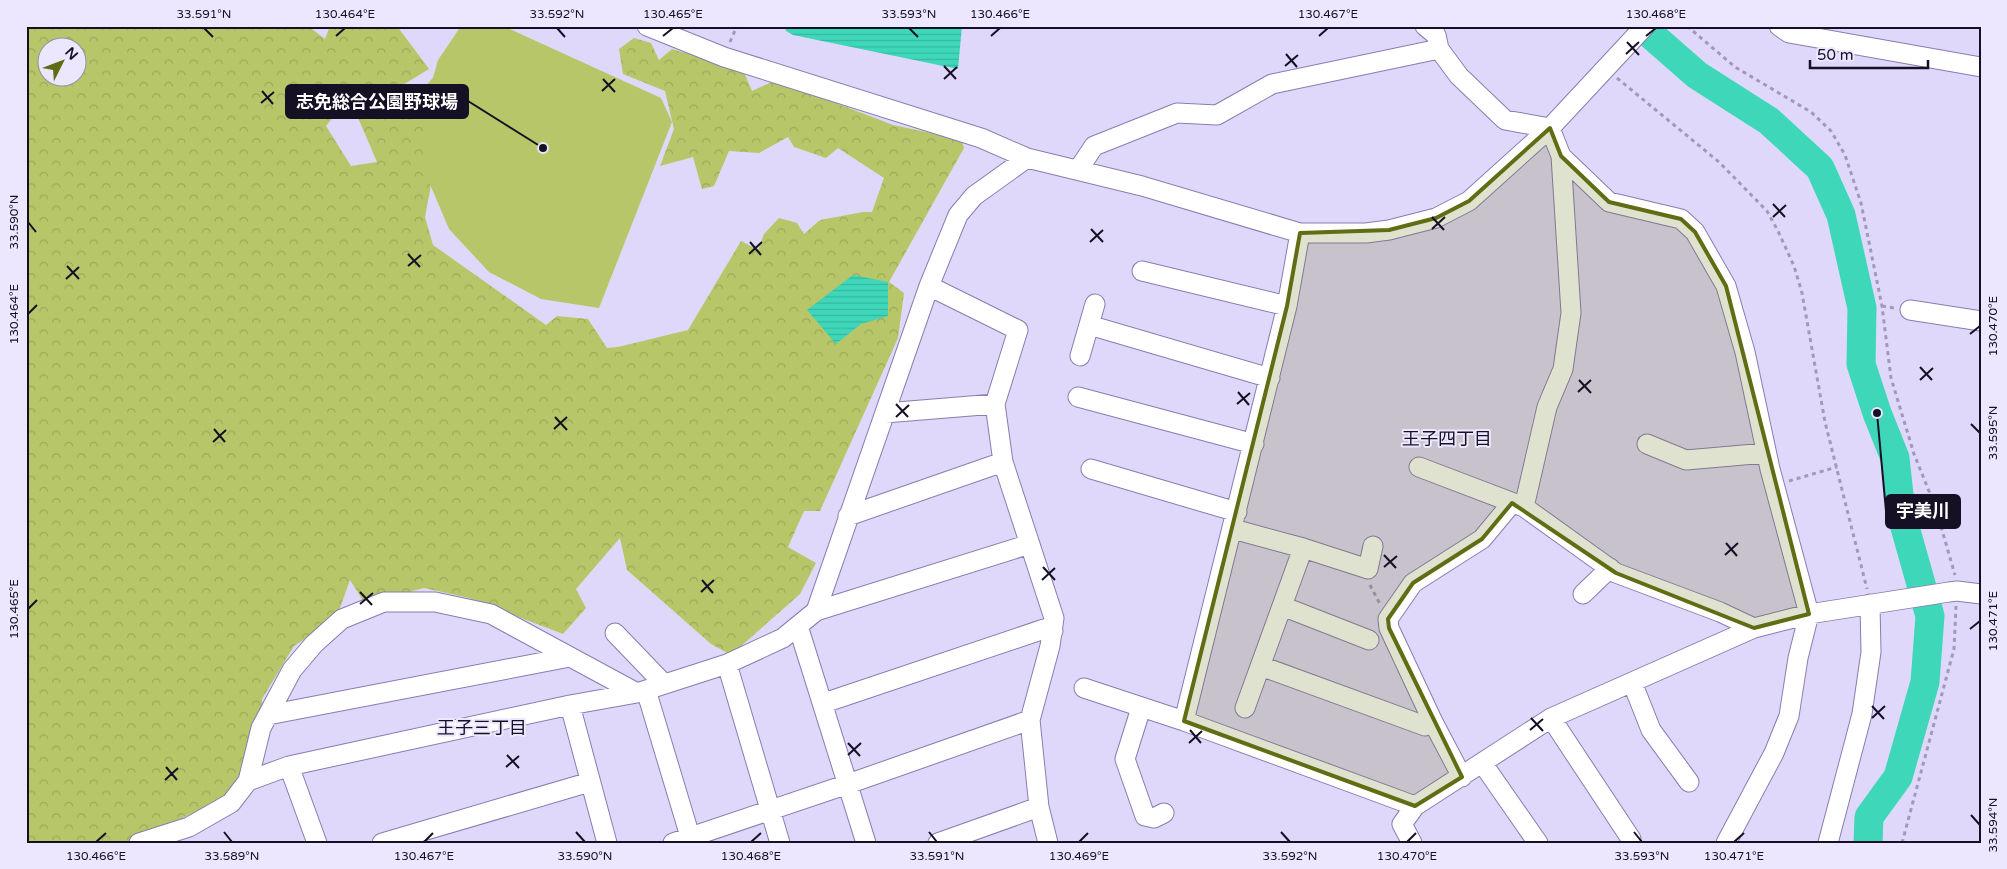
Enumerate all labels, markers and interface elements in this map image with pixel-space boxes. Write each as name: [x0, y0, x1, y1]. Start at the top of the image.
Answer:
text: 33.591°N: [177, 7, 231, 21]
text: 130.464°E: [315, 7, 375, 21]
text: 33.592°N: [530, 7, 584, 21]
text: 130.465°E: [643, 7, 703, 21]
text: 33.593°N: [882, 7, 936, 21]
text: 130.466°E: [970, 7, 1030, 21]
text: 130.467°E: [1298, 7, 1359, 21]
text: 130.468°E: [1626, 7, 1686, 21]
north arrow: [38, 38, 88, 88]
scale bar: [1810, 38, 1927, 70]
text: N: [61, 44, 81, 64]
text: 50 m: [1817, 46, 1854, 64]
callout: 志免総合公園野球場: [286, 85, 468, 118]
text: 志免総合公園野球場: [296, 91, 458, 113]
text: 33.590°N: [7, 195, 21, 249]
text: 130.464°E: [7, 284, 21, 344]
text: 130.470°E: [1986, 296, 2000, 356]
text: 33.595°N: [1986, 406, 2000, 460]
district label: 王子四丁目: [1402, 428, 1492, 450]
callout: 宇美川: [1886, 495, 1960, 528]
text: 宇美川: [1896, 500, 1950, 522]
text: 130.465°E: [7, 579, 21, 639]
text: 130.471°E: [1986, 591, 2000, 651]
district label: 王子三丁目: [437, 717, 527, 739]
text: 33.594°N: [1986, 798, 2000, 852]
text: 130.466°E: [66, 849, 126, 863]
text: 33.589°N: [205, 849, 259, 863]
text: 130.467°E: [394, 849, 455, 863]
text: 33.590°N: [558, 849, 612, 863]
text: 130.468°E: [721, 849, 781, 863]
text: 33.591°N: [910, 849, 964, 863]
text: 130.469°E: [1049, 849, 1109, 863]
text: 33.592°N: [1263, 849, 1317, 863]
text: 130.470°E: [1377, 849, 1437, 863]
text: 33.593°N: [1615, 849, 1669, 863]
text: 130.471°E: [1704, 849, 1764, 863]

